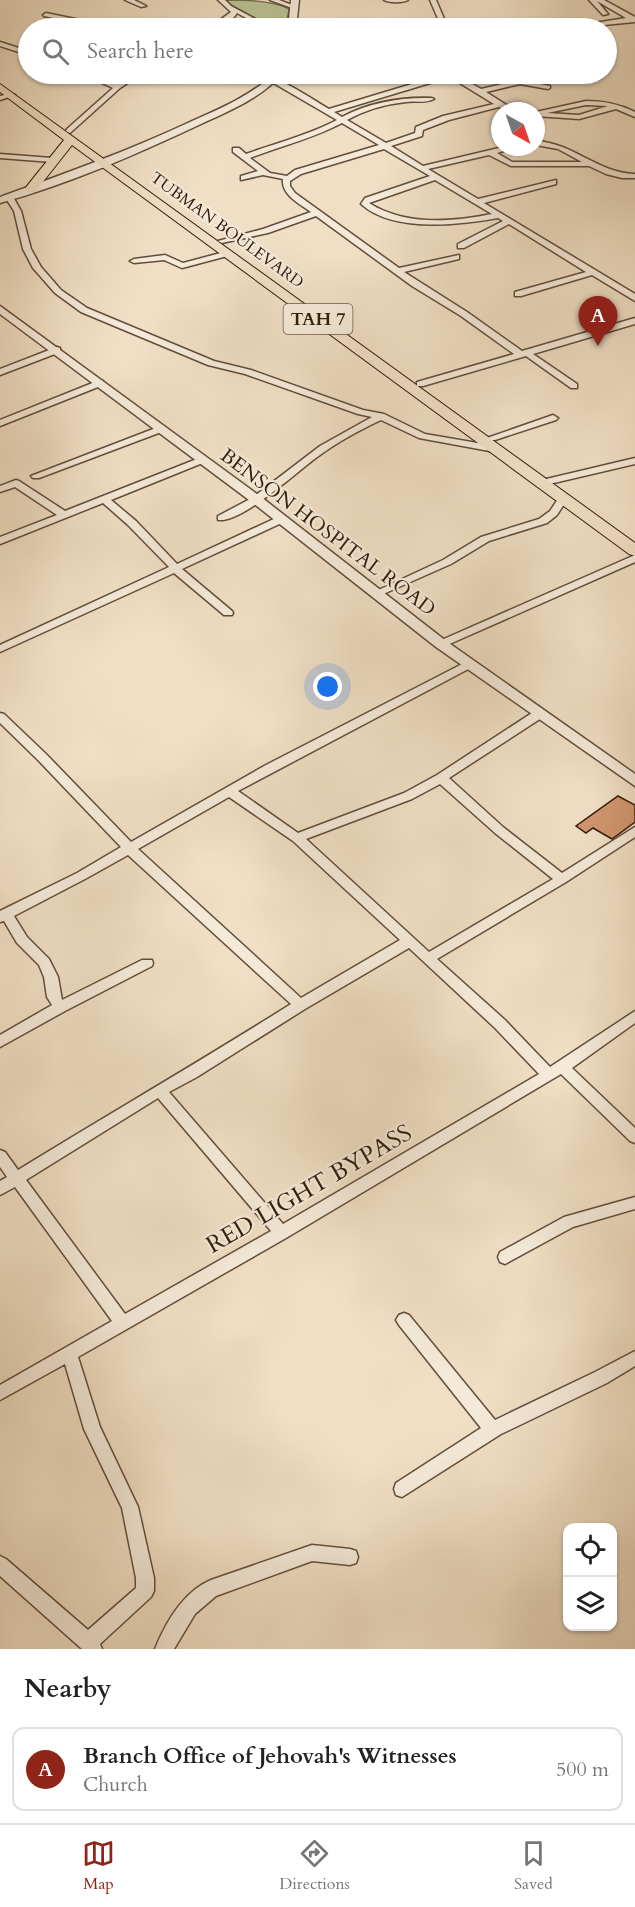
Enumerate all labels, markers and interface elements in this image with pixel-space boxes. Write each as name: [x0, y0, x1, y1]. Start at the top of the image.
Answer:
search box: [18, 18, 617, 84]
icon: search: [39, 35, 72, 68]
text: Search here: [87, 36, 194, 66]
north arrow: [491, 102, 545, 156]
street label: TUBMAN BOULEVARD: [146, 167, 308, 293]
pin: A: [578, 296, 618, 346]
road number: TAH 7: [284, 304, 352, 334]
street label: BENSON HOSPITAL ROAD: [215, 442, 441, 622]
your location: [313, 672, 342, 701]
street label: RED LIGHT BYPASS: [200, 1117, 418, 1261]
map controls: [563, 1523, 617, 1631]
button: locate: [563, 1523, 617, 1577]
button: layers: [563, 1577, 617, 1631]
text: Nearby: [24, 1671, 112, 1706]
text: Branch Office of Jehovah's Witnesses: [83, 1741, 457, 1771]
text: A: [38, 1756, 53, 1783]
text: 500 m: [556, 1756, 609, 1783]
text: Church: [83, 1771, 148, 1798]
tab: Map: [82, 1837, 115, 1895]
tab: Directions: [279, 1837, 350, 1895]
tab: Saved: [514, 1837, 553, 1895]

